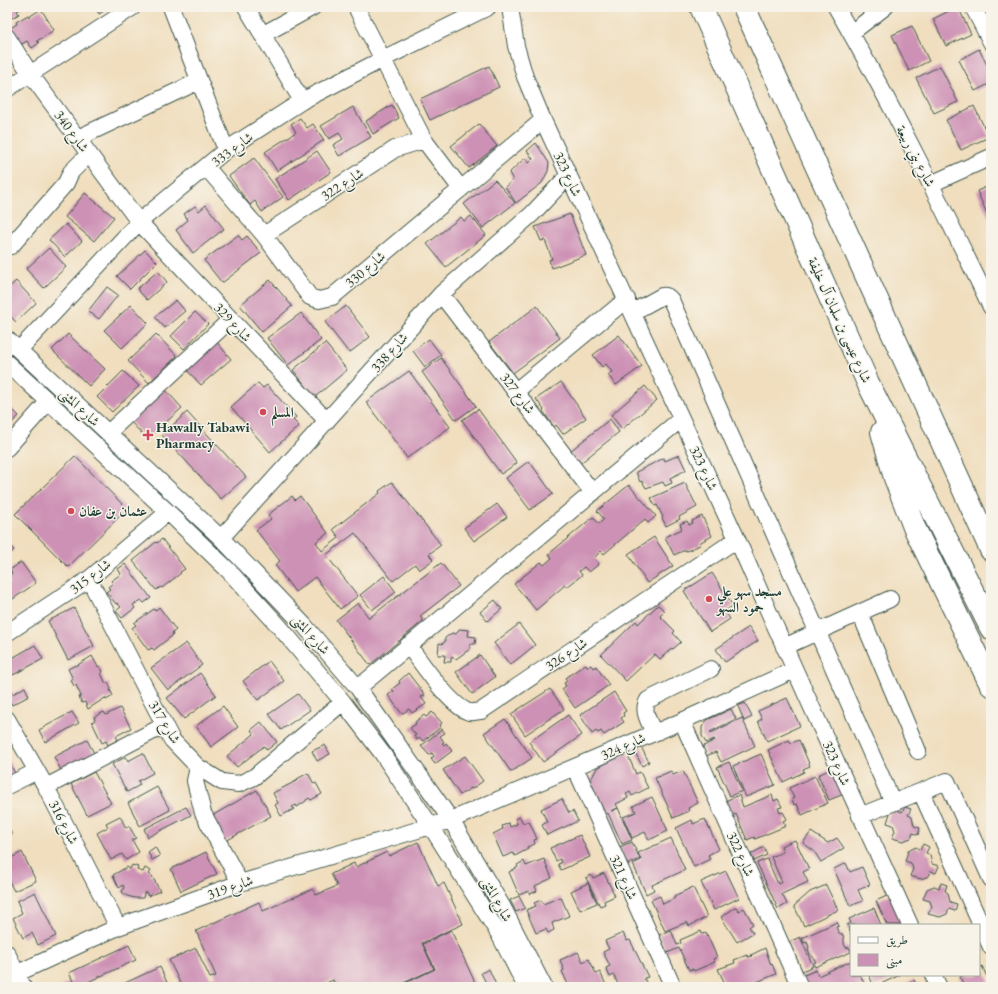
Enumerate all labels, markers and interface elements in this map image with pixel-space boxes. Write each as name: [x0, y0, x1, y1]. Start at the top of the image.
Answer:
street label: شارع 340: [48, 107, 93, 157]
street label: شارع بني ربيعة: [889, 122, 940, 192]
street label: شارع 333: [208, 128, 258, 173]
street label: شارع 323: [547, 149, 586, 201]
street label: شارع 322: [317, 164, 368, 207]
street label: شارع 330: [341, 247, 391, 293]
street label: شارع عيسى بن سلمان آل خليفة: [801, 254, 876, 387]
street label: شارع 329: [208, 299, 256, 348]
street label: شارع 338: [366, 328, 414, 378]
street label: شارع 327: [494, 369, 539, 419]
street label: شارع المثنى: [54, 384, 104, 432]
place label: المسلم: [271, 403, 294, 427]
marker: المسلم: [258, 407, 268, 417]
place label: Hawally Tabawi Pharmacy: [156, 418, 250, 452]
marker: Hawally Tabawi Pharmacy: [143, 430, 153, 440]
street label: شارع 323: [683, 443, 722, 495]
place label: عثمان بن عفان: [79, 502, 147, 520]
marker: عثمان بن عفان: [66, 506, 76, 516]
street label: شارع 315: [66, 555, 116, 600]
place label: مسجد سهو علي حمود السهو: [715, 582, 782, 617]
marker: مسجد سهو علي حمود السهو: [704, 594, 714, 604]
street label: شارع المثنى: [286, 610, 334, 660]
street label: شارع 326: [541, 633, 592, 677]
street label: شارع 317: [143, 697, 185, 748]
street label: شارع 324: [598, 728, 650, 767]
street label: شارع 323: [816, 738, 855, 790]
street label: شارع 316: [43, 797, 83, 849]
street label: شارع 322: [720, 829, 759, 881]
street label: شارع 321: [603, 852, 642, 904]
street label: شارع 319: [205, 871, 256, 906]
street label: شارع المثنى: [475, 873, 517, 926]
legend: [850, 924, 980, 976]
text: طريق: [886, 932, 908, 948]
text: مبنى: [886, 952, 902, 969]

